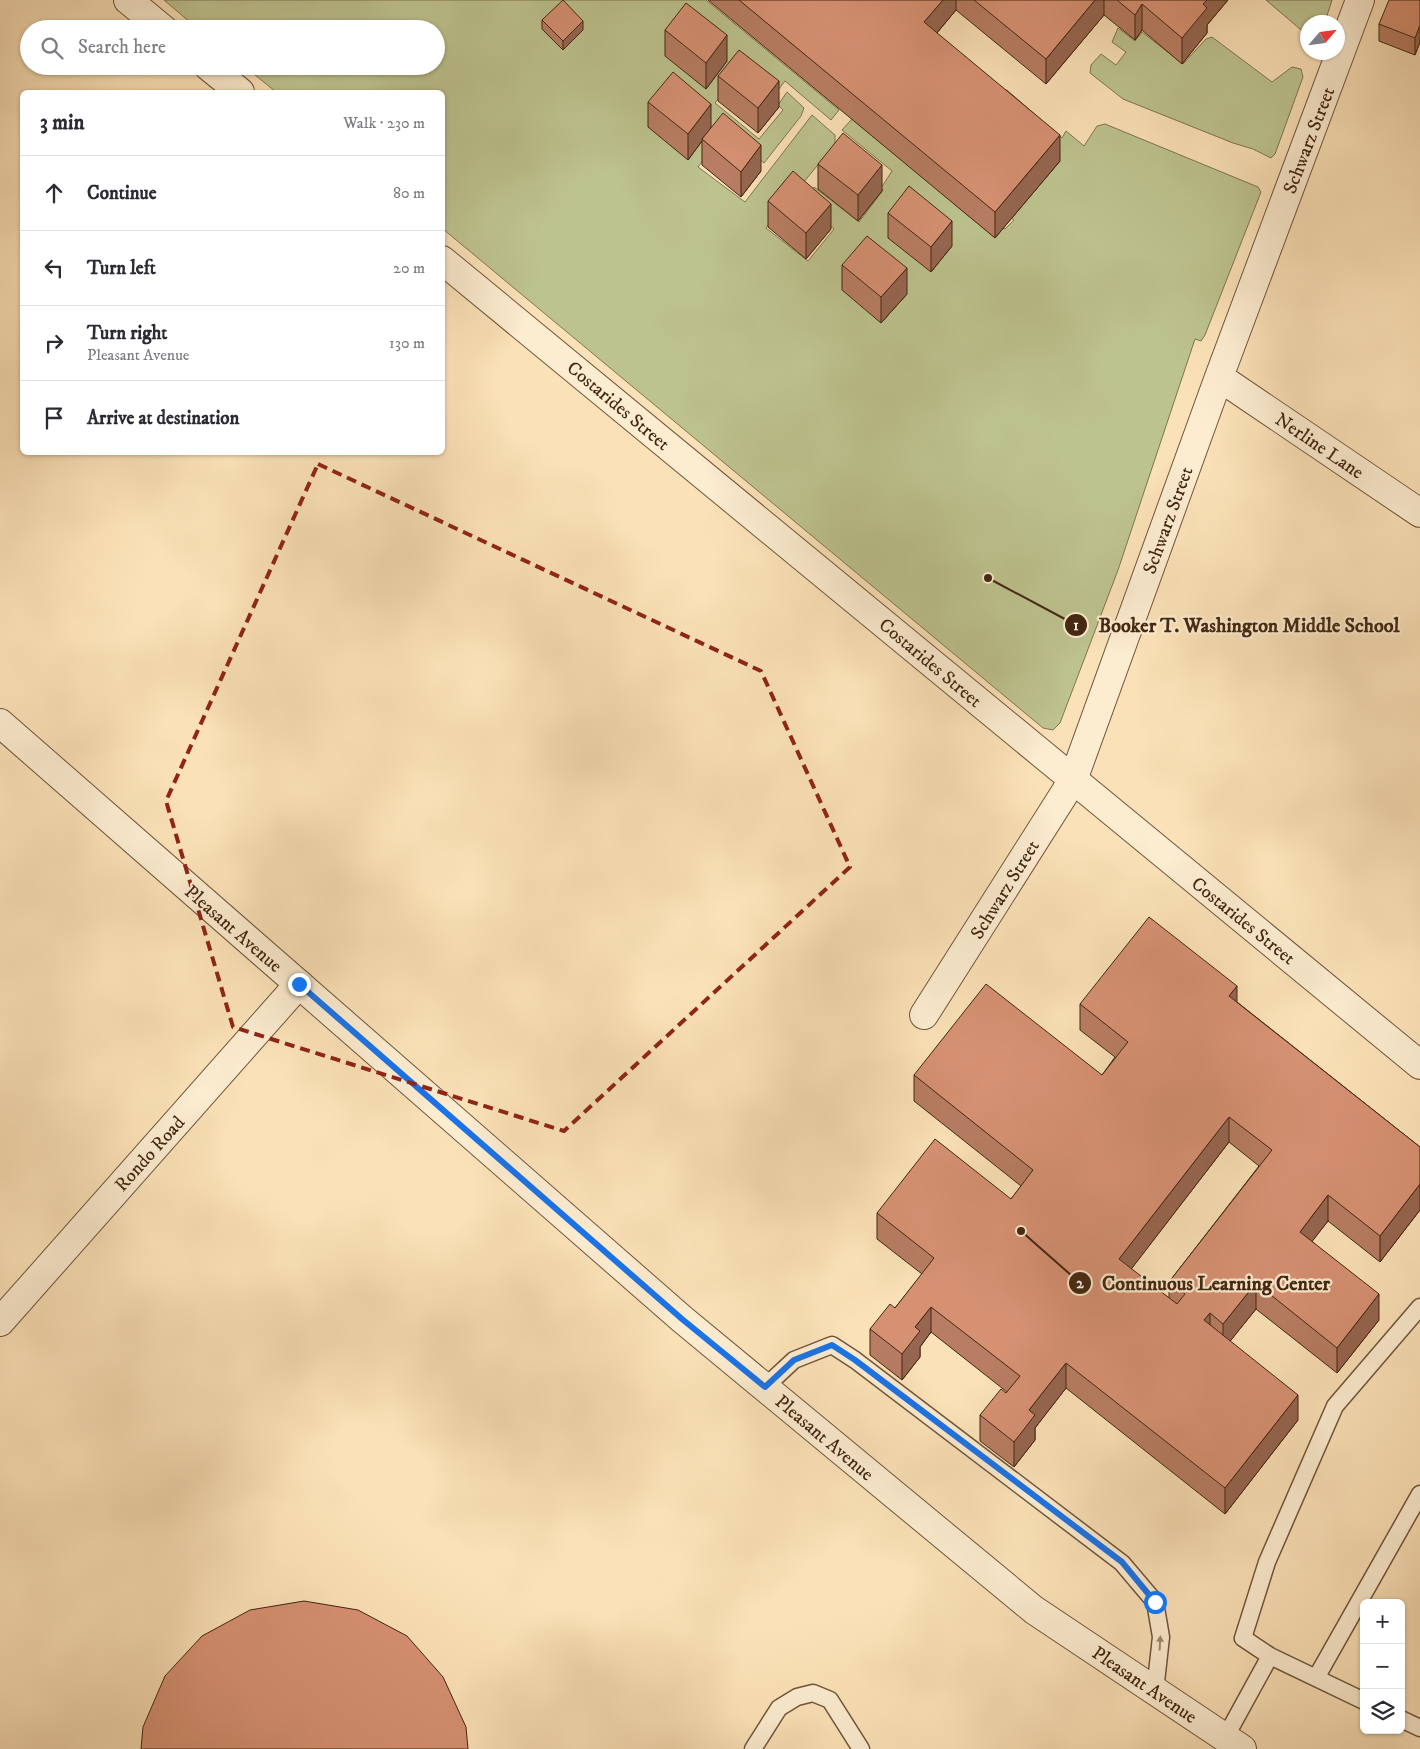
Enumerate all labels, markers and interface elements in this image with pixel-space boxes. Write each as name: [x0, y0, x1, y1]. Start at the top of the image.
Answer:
north arrow: [1300, 15, 1345, 60]
search box: [20, 20, 445, 75]
icon: search: [38, 34, 66, 62]
text: Search here: [78, 36, 166, 59]
street label: Schwarz Street: [1279, 84, 1340, 197]
text: 3 min: [40, 110, 85, 136]
text: Walk · 230 m: [343, 113, 425, 133]
icon: ahead: [40, 179, 68, 207]
text: Continue: [87, 182, 157, 205]
text: 80 m: [393, 183, 425, 203]
icon: left: [40, 254, 68, 282]
text: Turn left: [87, 257, 156, 280]
text: 20 m: [393, 258, 425, 278]
text: Turn right: [87, 322, 167, 345]
icon: right: [40, 329, 68, 357]
text: 130 m: [389, 333, 425, 353]
text: Pleasant Avenue: [87, 345, 190, 365]
street label: Costarides Street: [562, 357, 674, 456]
icon: arrive: [40, 404, 68, 432]
text: Arrive at destination: [87, 407, 239, 430]
street label: Nerline Lane: [1270, 408, 1368, 484]
street label: Schwarz Street: [1138, 464, 1198, 577]
callout: Booker T. Washington Middle School: [1064, 607, 1409, 642]
street label: Costarides Street: [874, 614, 986, 713]
text: Booker T. Washington Middle School: [1099, 614, 1400, 639]
text: 1: [1073, 616, 1079, 635]
street label: Schwarz Street: [966, 836, 1045, 944]
street label: Costarides Street: [1186, 872, 1300, 970]
street label: Pleasant Avenue: [180, 881, 287, 978]
route end: [288, 973, 311, 996]
street label: Rondo Road: [110, 1111, 190, 1197]
callout: Continuous Learning Center: [1067, 1265, 1340, 1300]
text: Continuous Learning Center: [1102, 1272, 1331, 1297]
text: 2: [1076, 1274, 1084, 1293]
street label: Pleasant Avenue: [770, 1390, 878, 1486]
route start: [1144, 1591, 1167, 1614]
map controls: [1360, 1599, 1405, 1734]
button: +: [1360, 1599, 1405, 1644]
one-way arrow: [1156, 1634, 1164, 1650]
street label: Pleasant Avenue: [1087, 1642, 1201, 1729]
button: −: [1360, 1644, 1405, 1689]
button: layers: [1360, 1689, 1405, 1734]

